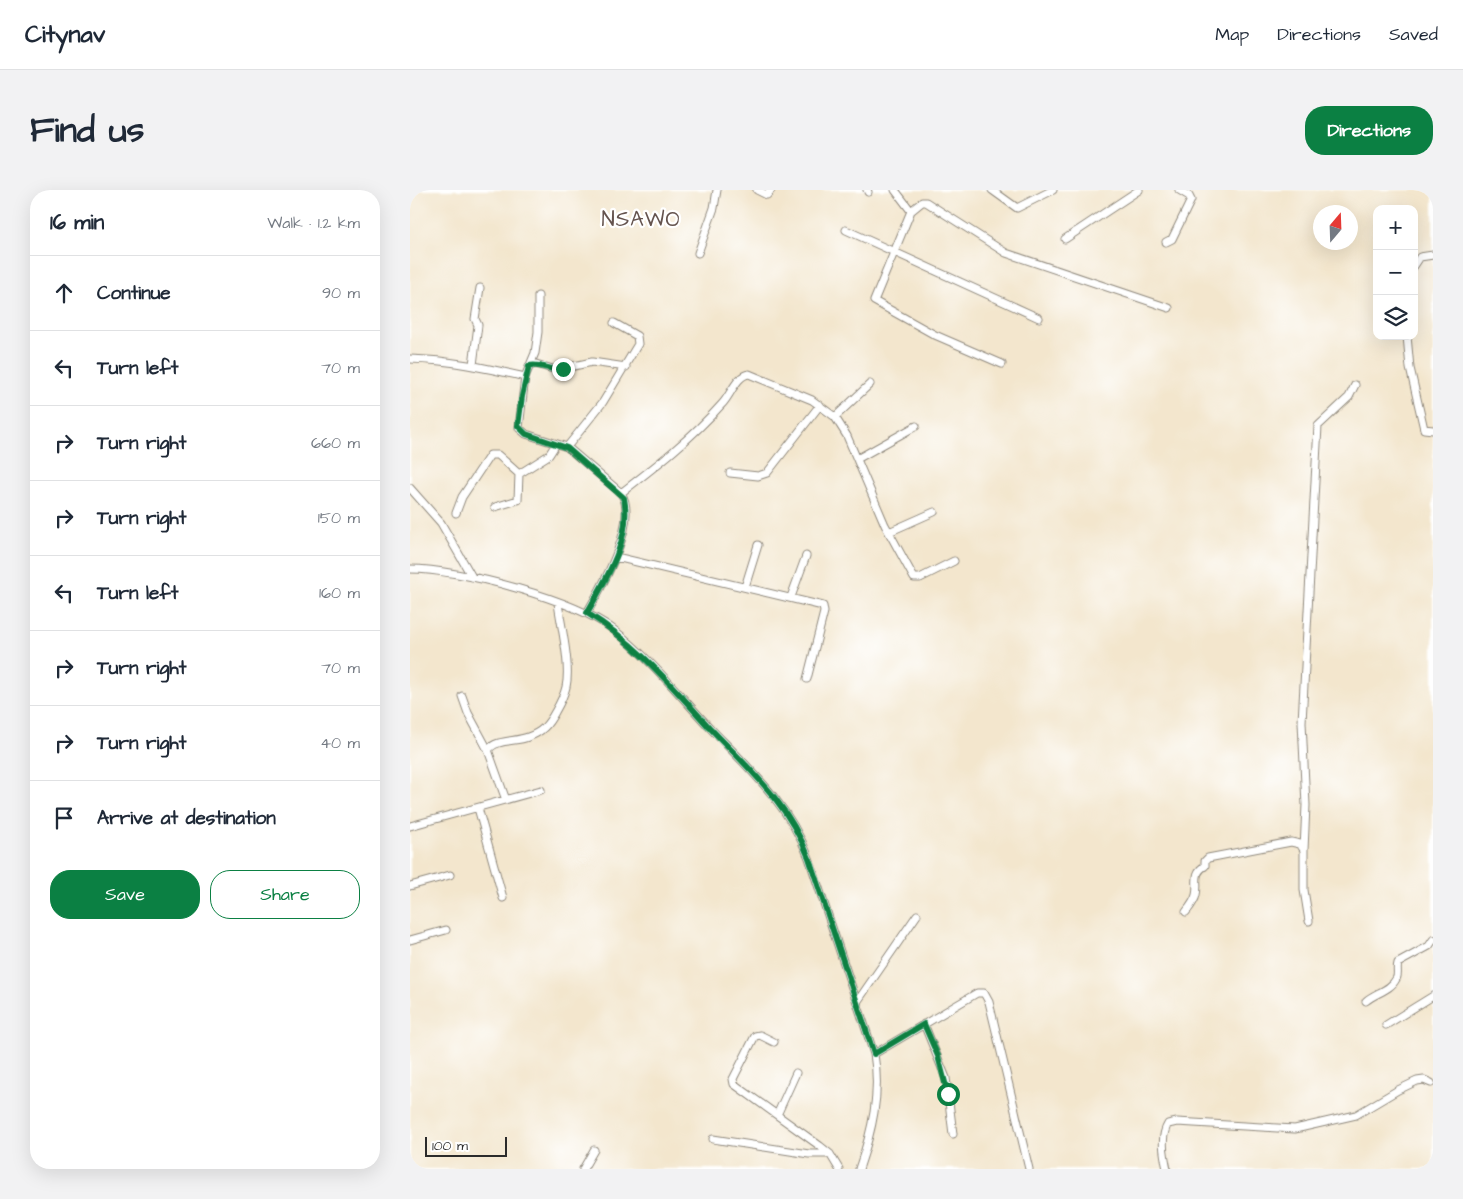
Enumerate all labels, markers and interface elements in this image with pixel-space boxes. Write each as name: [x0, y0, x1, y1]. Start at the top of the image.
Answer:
text: Citynav: [25, 18, 105, 52]
text: Map: [1215, 22, 1249, 47]
text: Directions: [1277, 22, 1361, 47]
text: Saved: [1389, 22, 1438, 47]
text: Find us: [30, 106, 144, 155]
button: Directions: [1305, 106, 1433, 155]
district label: NSAWO: [602, 205, 680, 234]
north arrow: [1313, 205, 1358, 250]
map controls: [1373, 205, 1418, 340]
button: +: [1373, 205, 1418, 250]
text: 16 min: [50, 208, 104, 237]
text: Walk · 1.2 km: [267, 212, 360, 234]
button: −: [1373, 250, 1418, 295]
icon: ahead: [50, 279, 78, 307]
text: Continue: [97, 280, 171, 307]
text: 90 m: [322, 282, 360, 304]
button: layers: [1373, 295, 1418, 340]
icon: left: [50, 354, 78, 382]
text: Turn left: [97, 355, 178, 382]
text: 70 m: [321, 357, 360, 379]
route end: [552, 358, 575, 381]
icon: right: [50, 429, 78, 457]
text: Turn right: [97, 430, 186, 457]
text: 660 m: [311, 432, 360, 454]
icon: right: [50, 504, 78, 532]
text: Turn right: [97, 505, 186, 532]
text: 150 m: [318, 507, 360, 529]
icon: left: [50, 579, 78, 607]
text: Turn left: [97, 580, 178, 607]
text: 160 m: [319, 582, 360, 604]
icon: right: [50, 654, 78, 682]
text: Turn right: [97, 655, 186, 682]
text: 70 m: [321, 657, 360, 679]
icon: right: [50, 729, 78, 757]
text: Turn right: [97, 730, 186, 757]
text: 40 m: [320, 732, 360, 754]
icon: arrive: [50, 804, 78, 832]
text: Arrive at destination: [97, 805, 276, 832]
button: Save: [50, 870, 200, 919]
button: Share: [210, 870, 360, 919]
route start: [937, 1083, 960, 1106]
scale bar: [425, 1134, 508, 1157]
text: 100 m: [432, 1136, 468, 1156]

